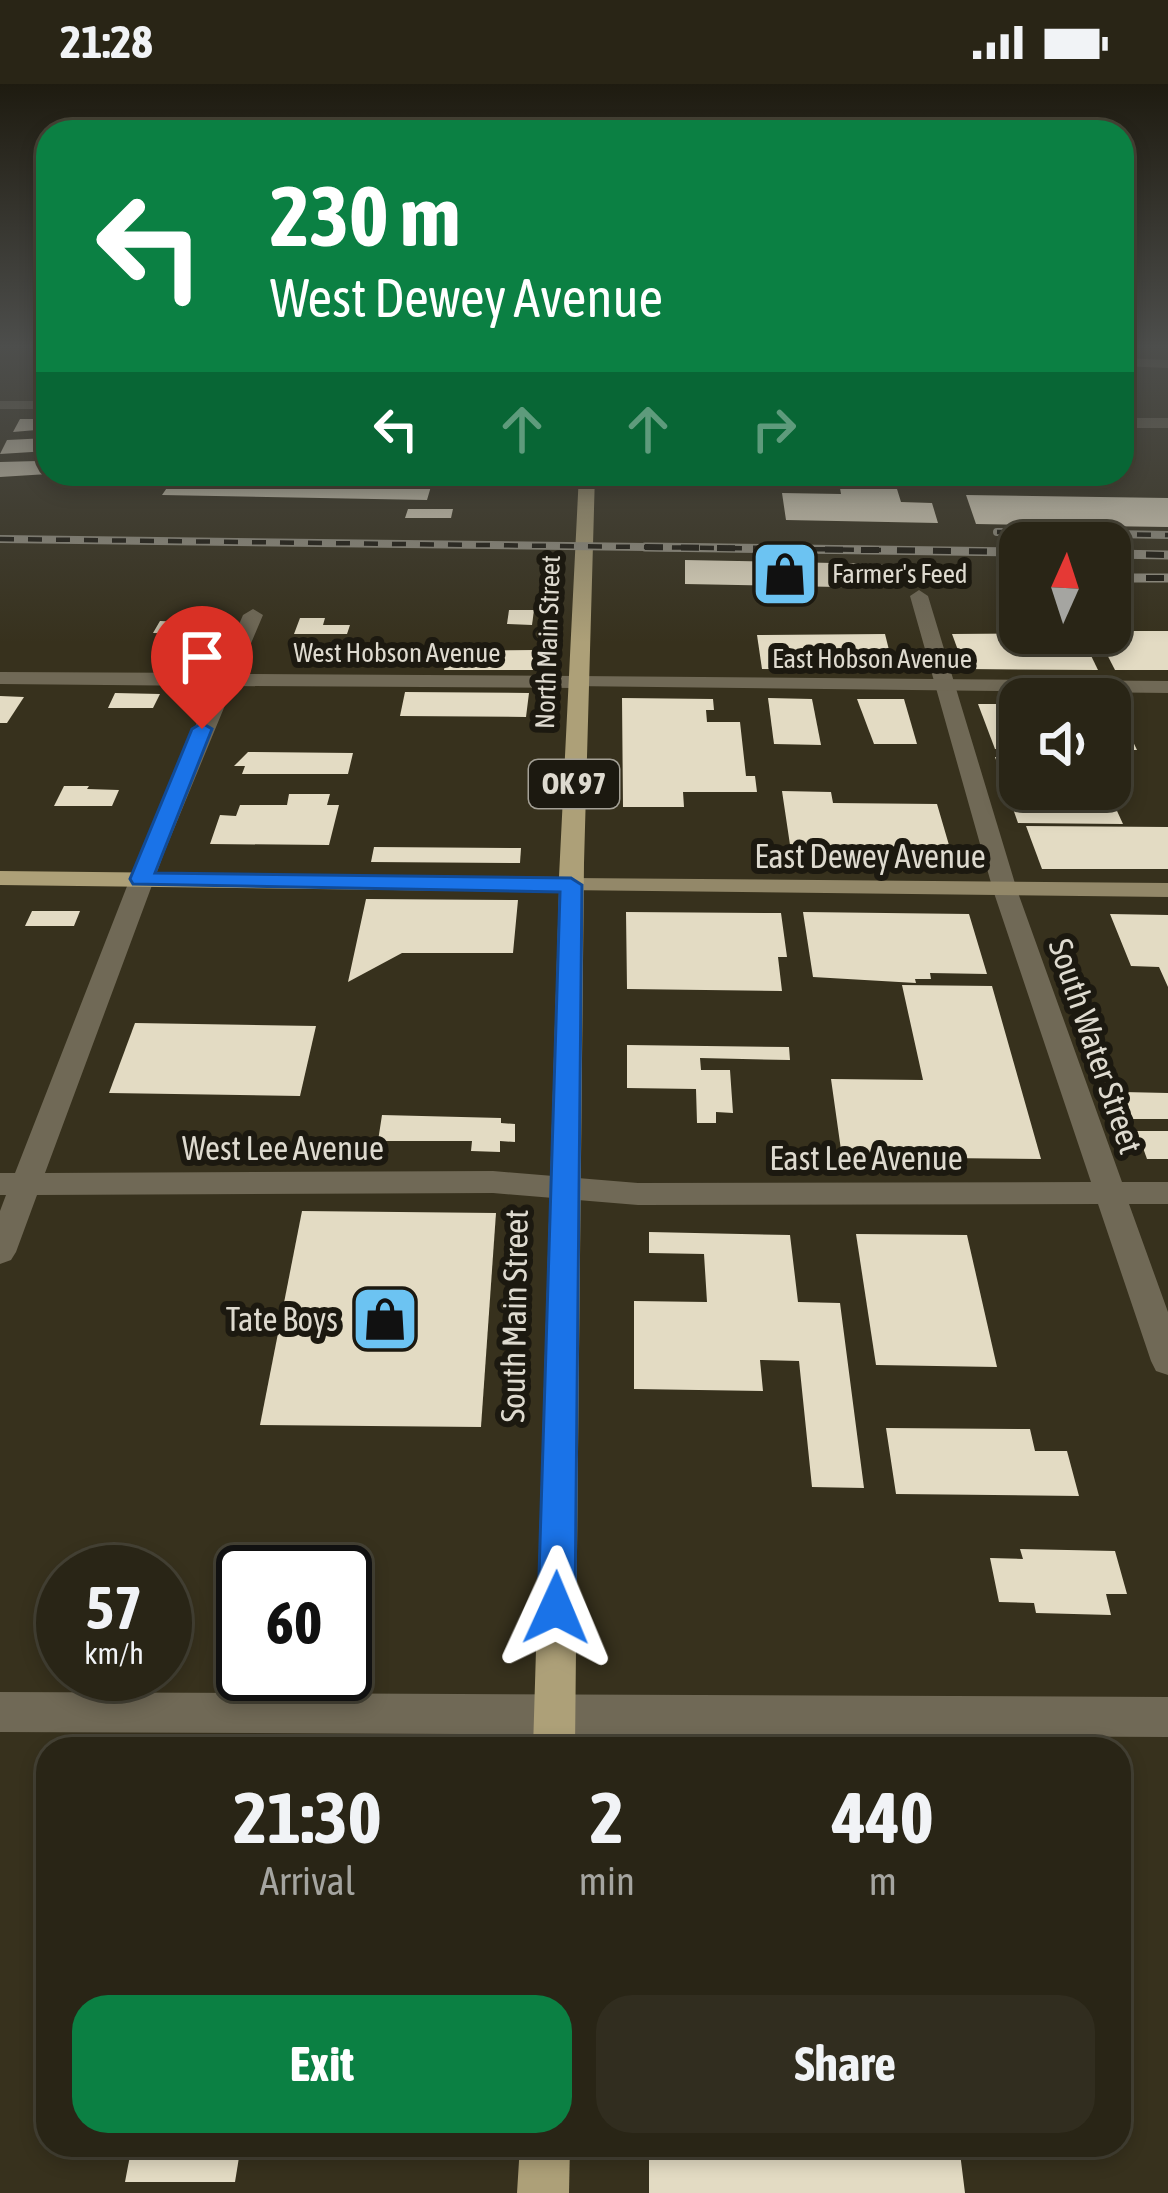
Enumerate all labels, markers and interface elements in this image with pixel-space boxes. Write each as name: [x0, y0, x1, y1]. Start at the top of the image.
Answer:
text: 21:28: [60, 16, 153, 68]
icon: left: [72, 168, 228, 324]
text: 230 m: [270, 168, 460, 264]
text: West Dewey Avenue: [270, 267, 663, 328]
icon: left: [363, 396, 429, 462]
icon: ahead: [489, 396, 555, 462]
icon: ahead: [615, 396, 681, 462]
icon: right: [741, 396, 807, 462]
north arrow: [999, 522, 1131, 654]
map controls: [999, 522, 1131, 810]
shop icon: Farmer's Feed: [750, 539, 820, 609]
street label: North Main Street: [529, 554, 566, 729]
place label: Farmer's Feed: [832, 558, 968, 589]
pin: [151, 606, 253, 729]
icon: arrive: [169, 624, 235, 690]
street label: West Hobson Avenue: [294, 637, 500, 668]
street label: East Hobson Avenue: [772, 643, 972, 674]
button: sound: [999, 678, 1131, 810]
road number: OK 97: [529, 760, 619, 808]
street label: East Dewey Avenue: [754, 837, 986, 875]
street label: South Water Street: [1042, 934, 1150, 1158]
street label: West Lee Avenue: [182, 1129, 384, 1167]
street label: East Lee Avenue: [769, 1139, 963, 1177]
street label: South Main Street: [493, 1209, 535, 1423]
shop icon: Tate Boys: [350, 1284, 420, 1354]
place label: Tate Boys: [226, 1300, 338, 1338]
speed limit sign: 60: [216, 1545, 372, 1701]
position arrow: [493, 1545, 619, 1671]
text: 57: [86, 1573, 142, 1642]
text: km/h: [84, 1636, 144, 1670]
text: 21:30: [233, 1776, 382, 1858]
text: 2: [590, 1776, 624, 1858]
text: 440: [832, 1776, 934, 1858]
text: Arrival: [260, 1859, 355, 1903]
text: min: [579, 1859, 635, 1903]
text: m: [869, 1859, 897, 1903]
button: Exit: [72, 1995, 572, 2133]
button: Share: [596, 1995, 1095, 2133]

